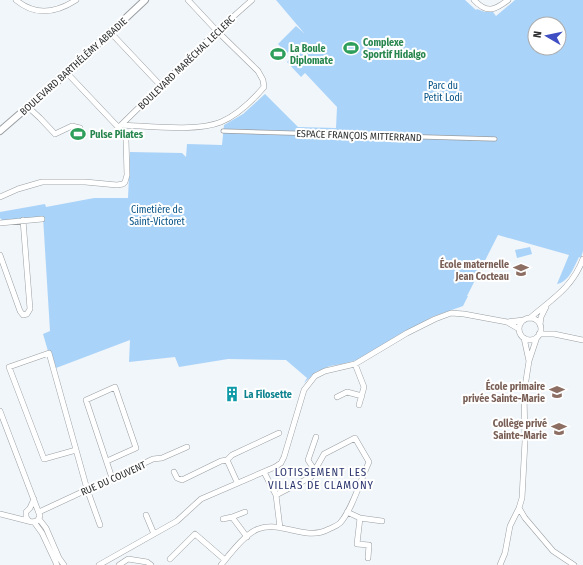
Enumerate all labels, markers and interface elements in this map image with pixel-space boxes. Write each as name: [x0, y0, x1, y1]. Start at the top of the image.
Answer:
street label: BOULEVARD MARÉCHAL LECLERC: [134, 12, 238, 112]
street label: BOULEVARD BARTHÉLÉMY ABBADIE: [16, 14, 130, 118]
north arrow: [527, 16, 567, 56]
text: N: [531, 30, 545, 39]
place label: Complexe Sportif Hidalgo: [363, 37, 427, 61]
sports icon: Complexe Sportif Hidalgo: [342, 39, 360, 57]
place label: La Boule Diplomate: [290, 43, 333, 67]
sports icon: La Boule Diplomate: [269, 45, 287, 63]
park label: Parc du Petit Lodi: [424, 80, 462, 104]
sports icon: Pulse Pilates: [69, 125, 87, 143]
street label: ESPACE FRANÇOIS MITTERRAND: [296, 128, 422, 144]
place label: Pulse Pilates: [90, 129, 144, 141]
park label: Cimetière de Saint-Victoret: [129, 204, 186, 228]
place label: École maternelle Jean Cocteau: [440, 257, 509, 283]
school or university icon: École maternelle Jean Cocteau: [512, 261, 530, 279]
place label: École primaire privée Sainte-Marie: [463, 379, 545, 405]
school or university icon: École primaire privée Sainte-Marie: [548, 383, 566, 401]
building icon: La Filosette: [223, 385, 241, 403]
place label: La Filosette: [244, 389, 292, 401]
place label: Collège privé Sainte-Marie: [493, 417, 547, 442]
school or university icon: Collège privé Sainte-Marie: [550, 420, 568, 438]
street label: RUE DU COUVENT: [79, 459, 148, 499]
district label: LOTISSEMENT LES VILLAS DE CLAMONY: [268, 466, 374, 492]

